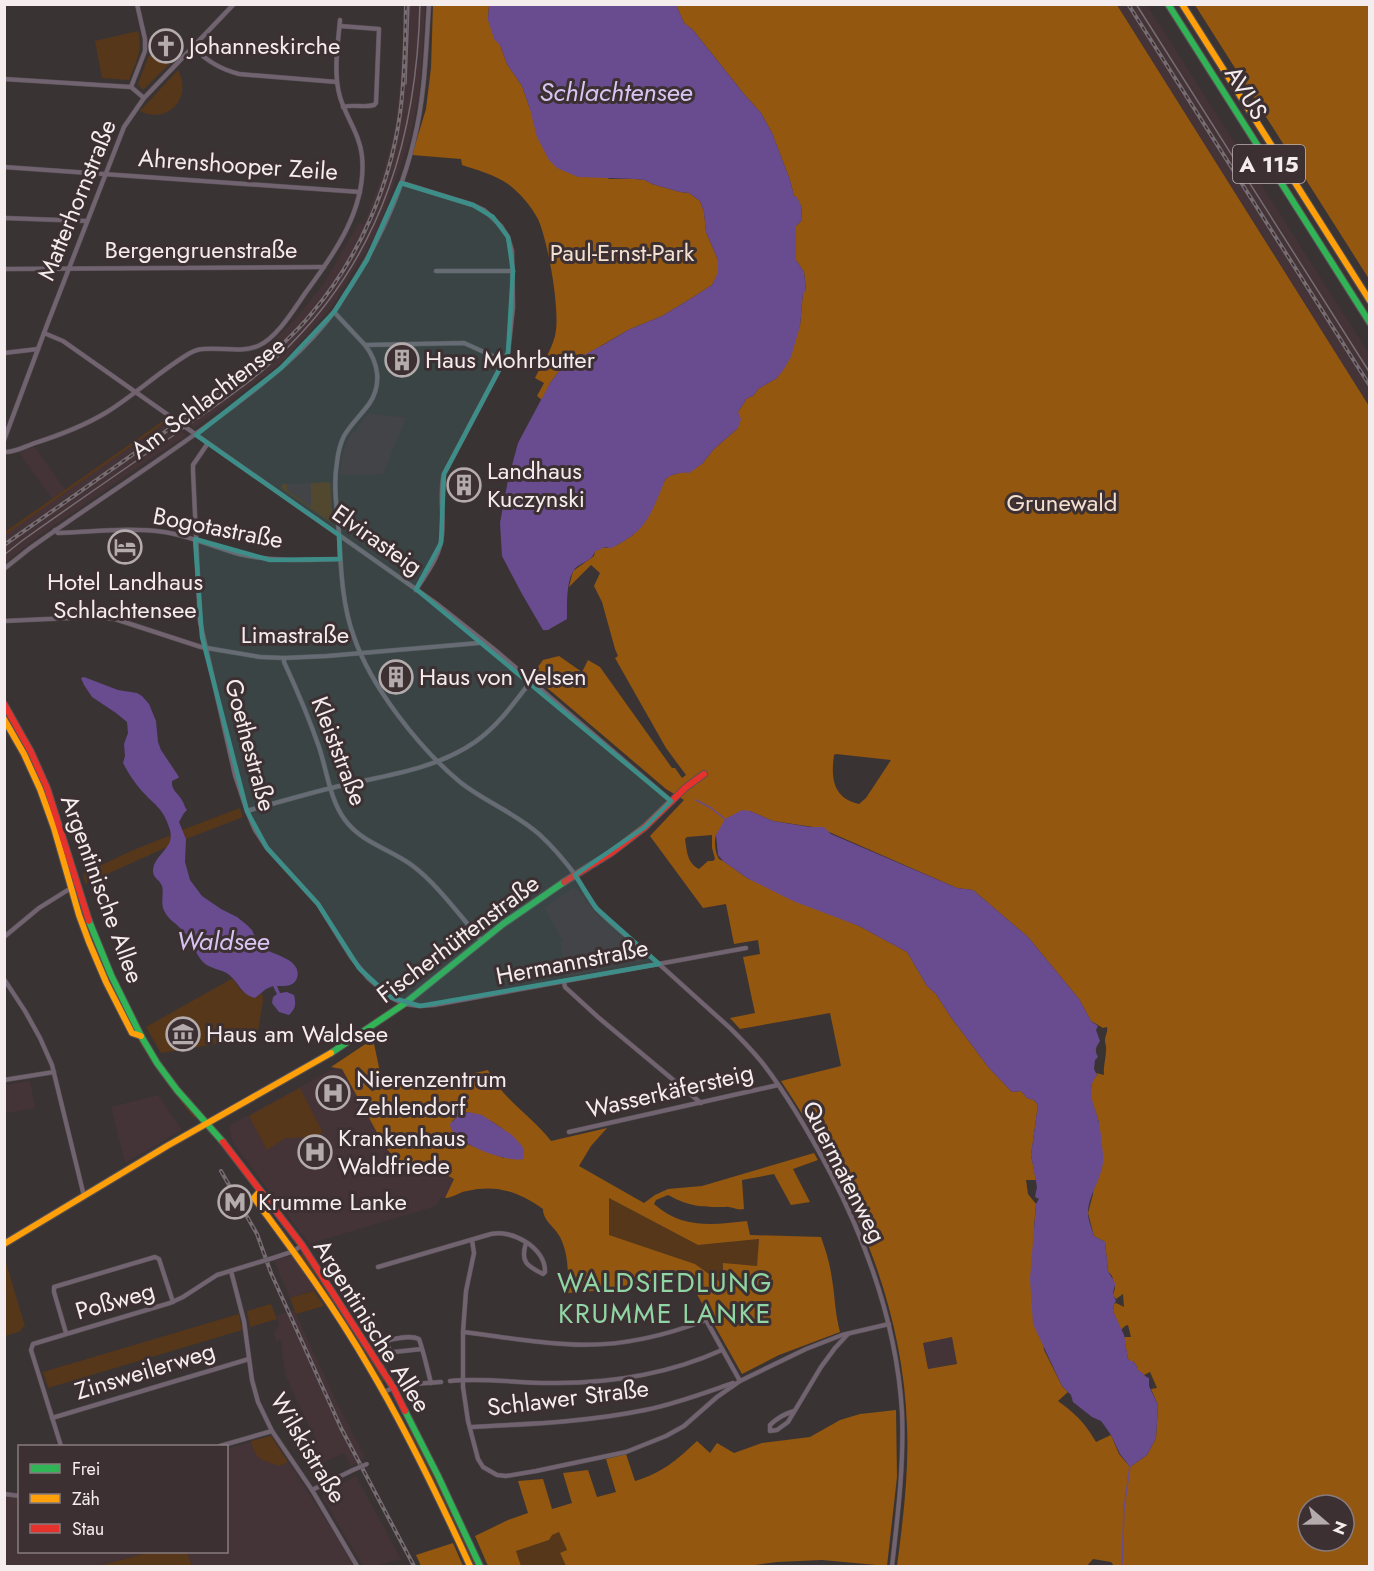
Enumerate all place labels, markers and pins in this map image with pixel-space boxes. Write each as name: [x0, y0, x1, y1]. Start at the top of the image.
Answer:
church icon: Johanneskirche: [148, 28, 184, 64]
place label: Johanneskirche: [186, 28, 340, 63]
building icon: Haus Mohrbutter: [384, 342, 420, 378]
place label: Haus Mohrbutter: [425, 342, 596, 377]
place label: Landhaus Kuczynski: [487, 453, 585, 516]
building icon: Landhaus Kuczynski: [446, 467, 482, 503]
hotel icon: Hotel Landhaus Schlachtensee: [107, 529, 143, 565]
place label: Hotel Landhaus Schlachtensee: [47, 564, 203, 627]
building icon: Haus von Velsen: [378, 659, 414, 695]
place label: Haus von Velsen: [419, 659, 587, 694]
museum icon: Haus am Waldsee: [165, 1016, 201, 1052]
place label: Haus am Waldsee: [206, 1016, 388, 1051]
place label: Nierenzentrum Zehlendorf: [356, 1061, 507, 1124]
hospital icon: Nierenzentrum Zehlendorf: [315, 1075, 351, 1111]
place label: Krankenhaus Waldfriede: [338, 1120, 466, 1183]
hospital icon: Krankenhaus Waldfriede: [297, 1134, 333, 1170]
metro station icon: Krumme Lanke: [217, 1184, 253, 1220]
place label: Krumme Lanke: [258, 1184, 407, 1219]

